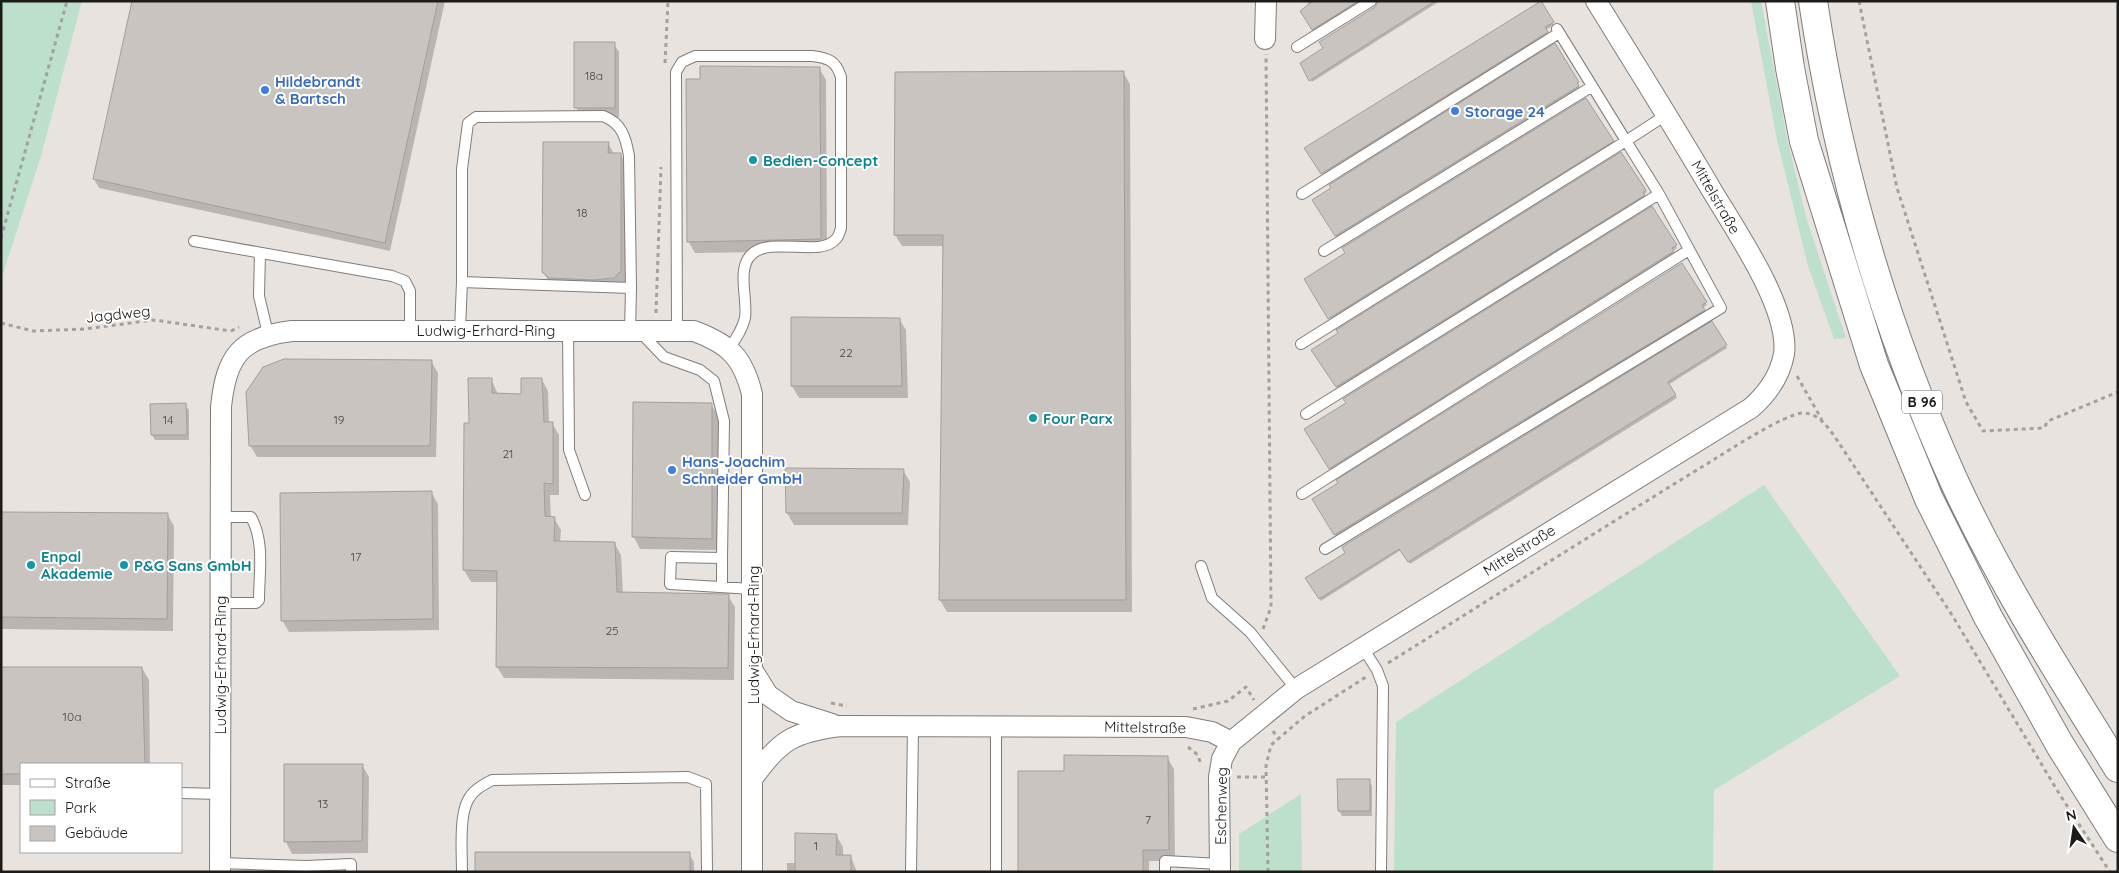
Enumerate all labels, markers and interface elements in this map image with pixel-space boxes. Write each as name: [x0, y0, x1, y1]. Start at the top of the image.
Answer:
house number: 18a: [585, 68, 603, 83]
place label: Hildebrandt & Bartsch: [275, 72, 361, 108]
marker: Hildebrandt & Bartsch: [259, 84, 271, 96]
place label: Storage 24: [1465, 102, 1545, 121]
marker: Storage 24: [1449, 105, 1461, 117]
place label: Bedien-Concept: [763, 151, 878, 170]
marker: Bedien-Concept: [747, 154, 759, 166]
street label: Mittelstraße: [1687, 157, 1745, 237]
house number: 18: [577, 205, 587, 220]
street label: Jagdweg: [85, 301, 151, 327]
street label: Ludwig-Erhard-Ring: [417, 321, 555, 340]
house number: 22: [839, 345, 853, 360]
road number: B 96: [1902, 391, 1942, 414]
place label: Four Parx: [1043, 409, 1113, 428]
house number: 14: [163, 412, 173, 427]
house number: 19: [333, 412, 345, 427]
marker: Four Parx: [1027, 412, 1039, 424]
house number: 21: [502, 446, 514, 461]
place label: Hans-Joachim Schneider GmbH: [682, 452, 802, 488]
marker: Hans-Joachim Schneider GmbH: [666, 464, 678, 476]
street label: Mittelstraße: [1479, 520, 1559, 580]
place label: Enpal Akademie: [41, 547, 113, 583]
house number: 17: [351, 549, 361, 564]
place label: P&G Sans GmbH: [134, 556, 252, 575]
marker: Enpal Akademie: [25, 559, 37, 571]
marker: P&G Sans GmbH: [118, 559, 130, 571]
street label: Ludwig-Erhard-Ring: [744, 566, 763, 704]
street label: Ludwig-Erhard-Ring: [211, 596, 230, 734]
house number: 25: [605, 623, 619, 638]
house number: 10a: [63, 709, 81, 724]
street label: Mittelstraße: [1104, 717, 1186, 737]
legend: [20, 763, 182, 853]
street label: Eschenweg: [1211, 767, 1231, 845]
text: Straße: [65, 773, 111, 792]
house number: 13: [318, 796, 328, 811]
text: Park: [65, 798, 97, 817]
north arrow: [2049, 803, 2099, 853]
text: N: [2064, 805, 2078, 825]
house number: 7: [1145, 812, 1151, 827]
text: Gebäude: [65, 823, 128, 842]
house number: 1: [814, 838, 818, 853]

